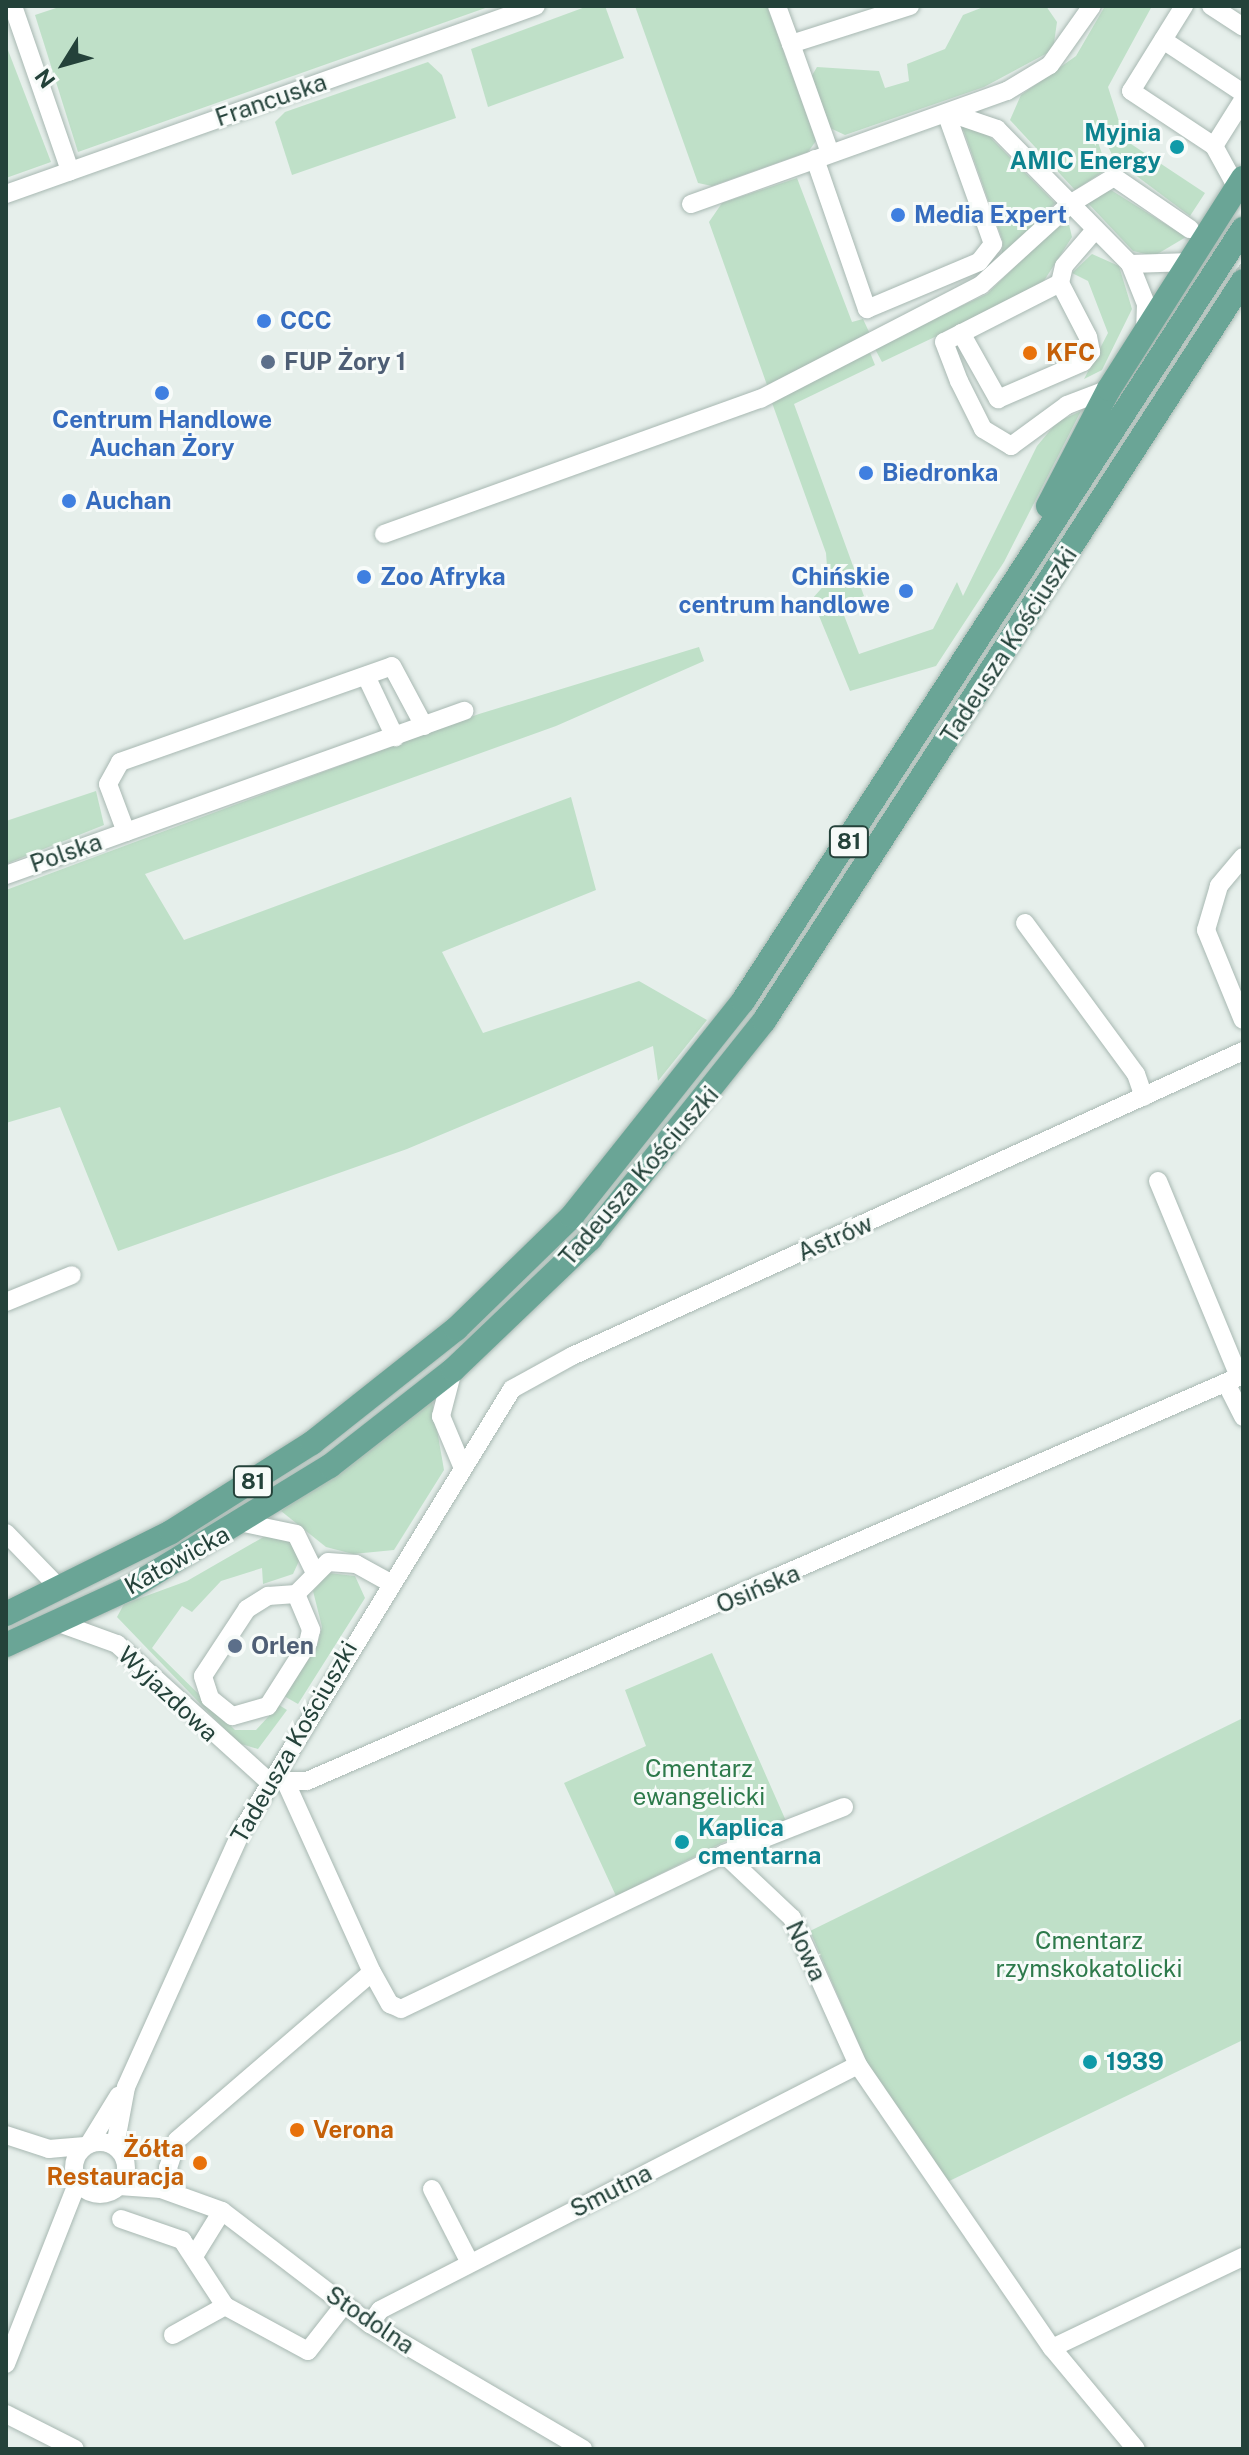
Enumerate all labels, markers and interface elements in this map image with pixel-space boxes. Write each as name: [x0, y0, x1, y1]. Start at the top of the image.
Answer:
north arrow: [24, 24, 104, 104]
text: N: [29, 64, 60, 93]
street label: Francuska: [212, 68, 330, 132]
place label: Myjnia AMIC Energy: [1010, 119, 1161, 175]
marker: Myjnia AMIC Energy: [1168, 138, 1186, 156]
place label: Media Expert: [914, 201, 1067, 229]
marker: Media Expert: [889, 206, 907, 224]
place label: CCC: [280, 307, 332, 335]
marker: CCC: [255, 312, 273, 330]
place label: KFC: [1046, 339, 1095, 367]
marker: KFC: [1021, 344, 1039, 362]
place label: FUP Żory 1: [284, 348, 406, 376]
marker: FUP Żory 1: [259, 353, 277, 371]
marker: Centrum Handlowe Auchan Żory: [153, 384, 171, 402]
place label: Centrum Handlowe Auchan Żory: [52, 406, 272, 462]
place label: Biedronka: [882, 459, 998, 487]
marker: Biedronka: [857, 464, 875, 482]
place label: Auchan: [85, 487, 171, 515]
marker: Auchan: [60, 492, 78, 510]
street label: Tadeusza Kościuszki: [935, 542, 1083, 748]
place label: Zoo Afryka: [380, 563, 506, 591]
place label: Chińskie centrum handlowe: [678, 563, 890, 619]
marker: Zoo Afryka: [355, 568, 373, 586]
marker: Chińskie centrum handlowe: [897, 582, 915, 600]
road number: 81: [827, 824, 871, 860]
street label: Polska: [26, 827, 106, 879]
street label: Tadeusza Kościuszki: [553, 1081, 725, 1271]
street label: Astrów: [793, 1209, 877, 1267]
road number: 81: [231, 1464, 275, 1500]
street label: Katowicka: [120, 1519, 234, 1601]
street label: Osińska: [712, 1559, 804, 1619]
place label: Orlen: [251, 1632, 314, 1660]
street label: Tadeusza Kościuszki: [225, 1636, 363, 1848]
marker: Orlen: [226, 1637, 244, 1655]
street label: Wyjazdowa: [112, 1640, 224, 1748]
park label: Cmentarz ewangelicki: [633, 1755, 765, 1811]
place label: Kaplica cmentarna: [698, 1814, 821, 1870]
marker: Kaplica cmentarna: [673, 1833, 691, 1851]
street label: Nowa: [780, 1916, 832, 1986]
park label: Cmentarz rzymskokatolicki: [996, 1927, 1182, 1983]
place label: 1939: [1106, 2048, 1164, 2076]
marker: 1939: [1081, 2053, 1099, 2071]
place label: Verona: [313, 2116, 394, 2144]
marker: Verona: [288, 2121, 306, 2139]
place label: Żółta Restauracja: [47, 2135, 184, 2191]
marker: Żółta Restauracja: [191, 2154, 209, 2172]
street label: Smutna: [566, 2158, 656, 2224]
street label: Stodolna: [320, 2280, 420, 2360]

